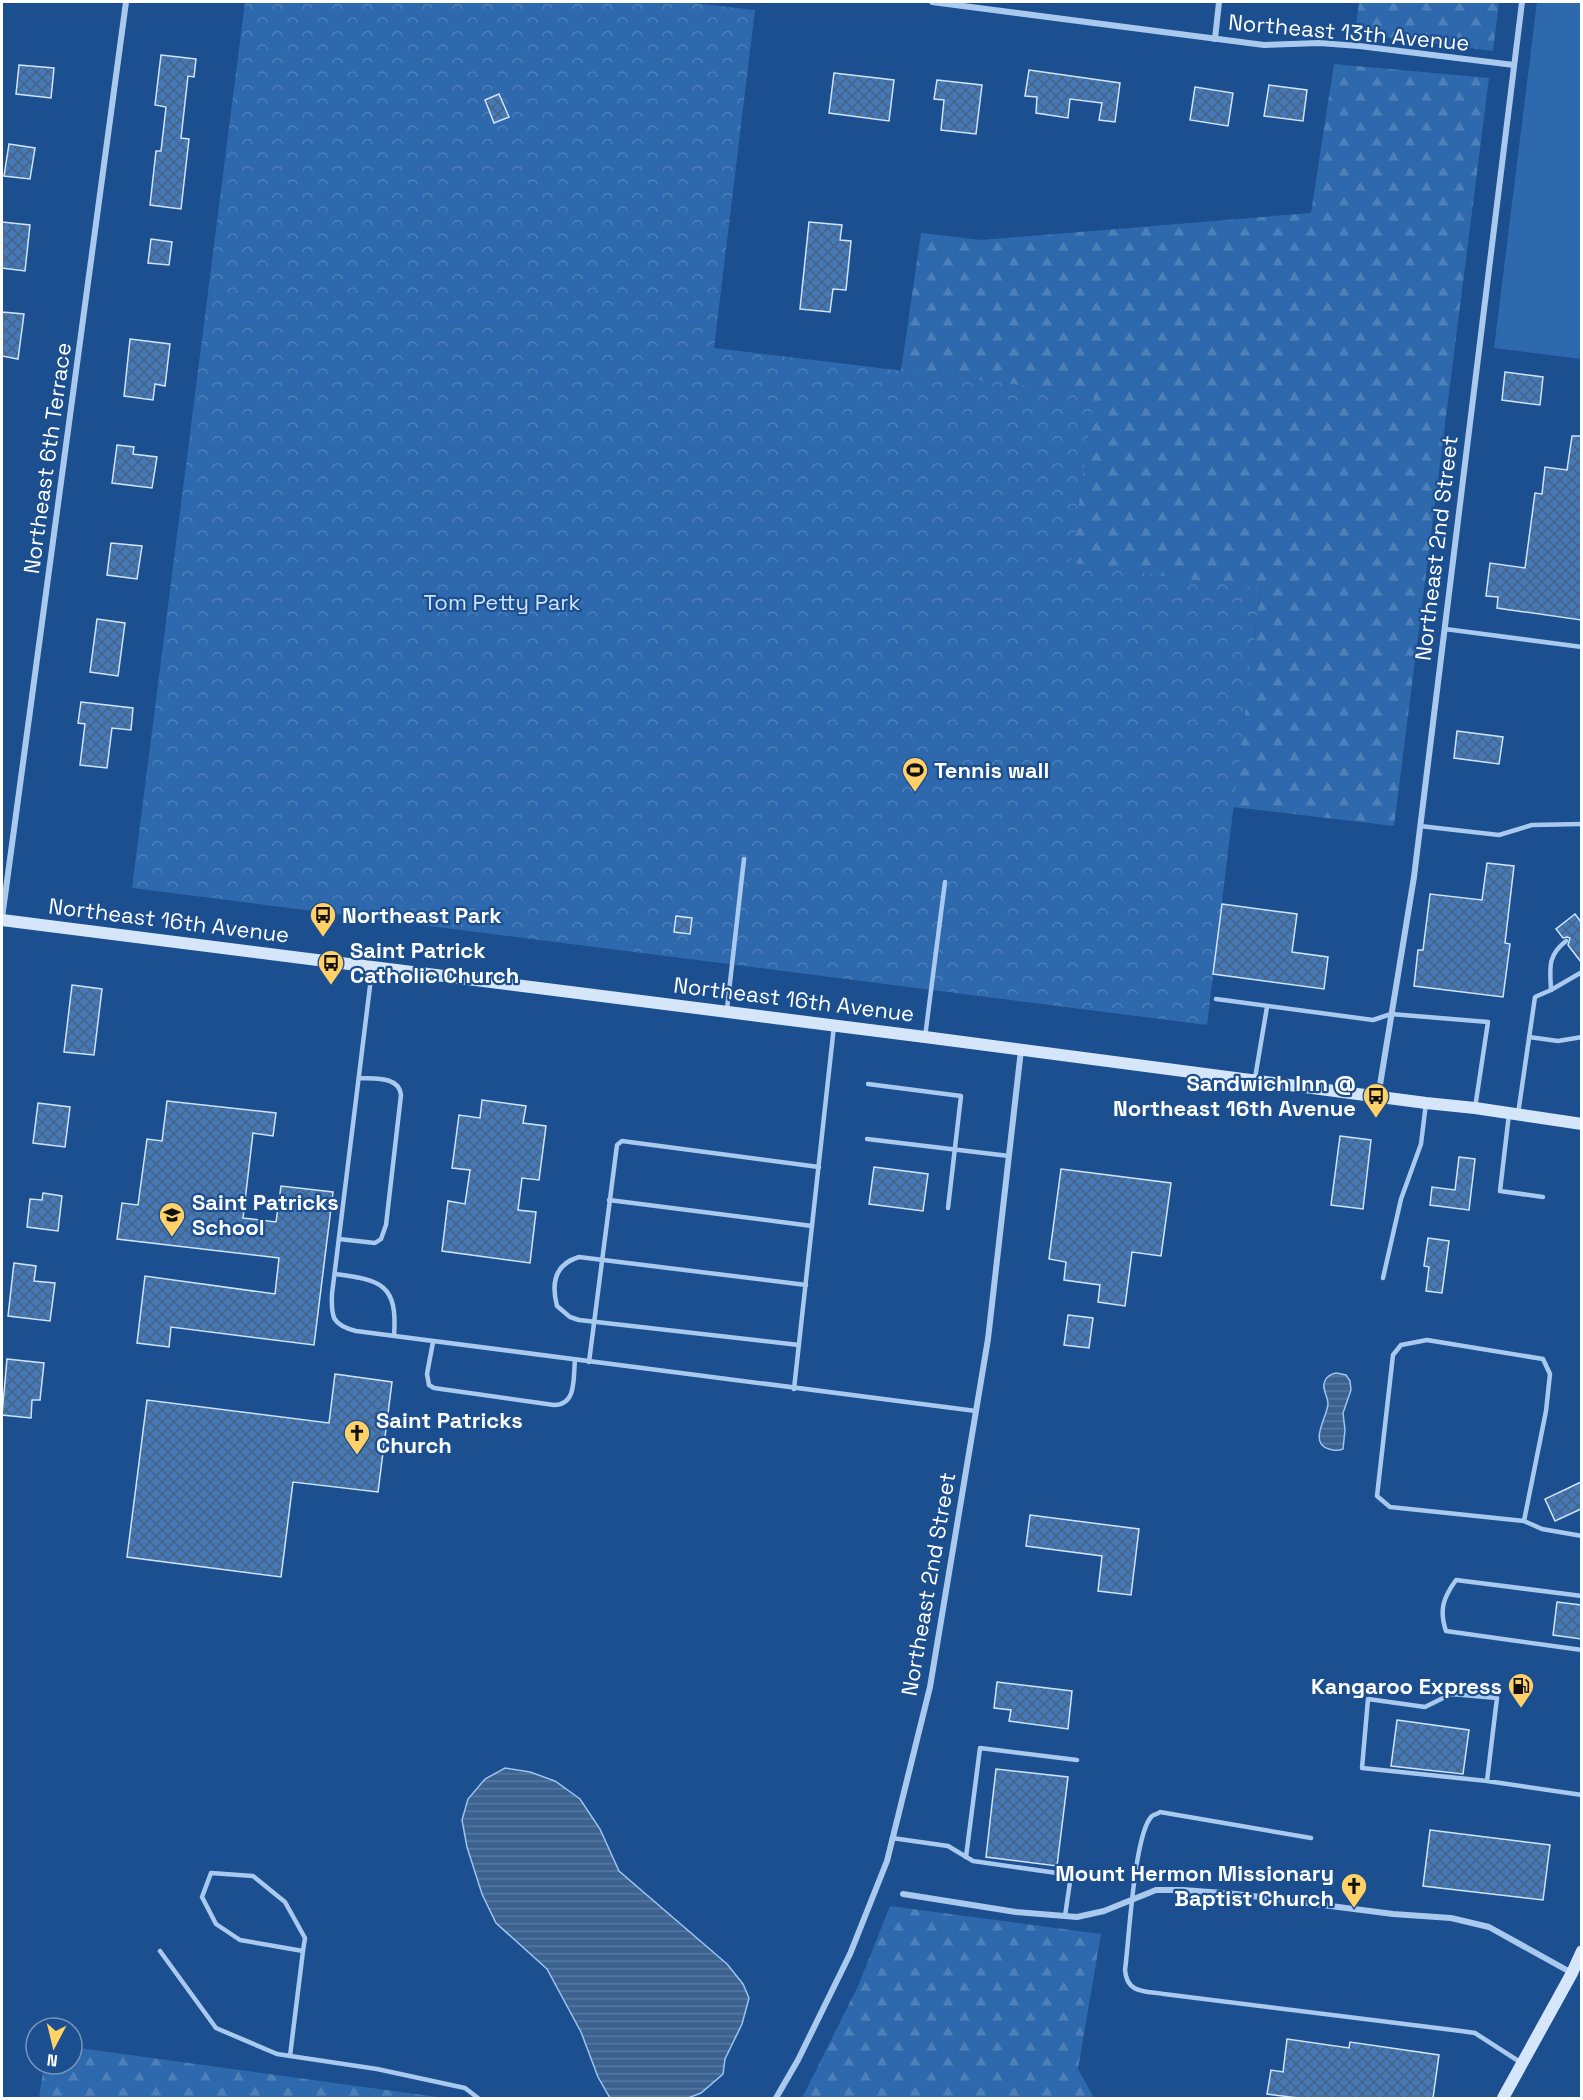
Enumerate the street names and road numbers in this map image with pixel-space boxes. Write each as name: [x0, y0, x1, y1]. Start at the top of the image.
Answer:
street label: Northeast 13th Avenue: [1227, 8, 1471, 56]
street label: Northeast 6th Terrace: [17, 340, 77, 576]
street label: Northeast 2nd Street: [1408, 434, 1464, 662]
street label: Northeast 16th Avenue: [47, 891, 291, 949]
street label: Northeast 16th Avenue: [672, 970, 916, 1028]
street label: Northeast 2nd Street: [895, 1470, 961, 1698]

